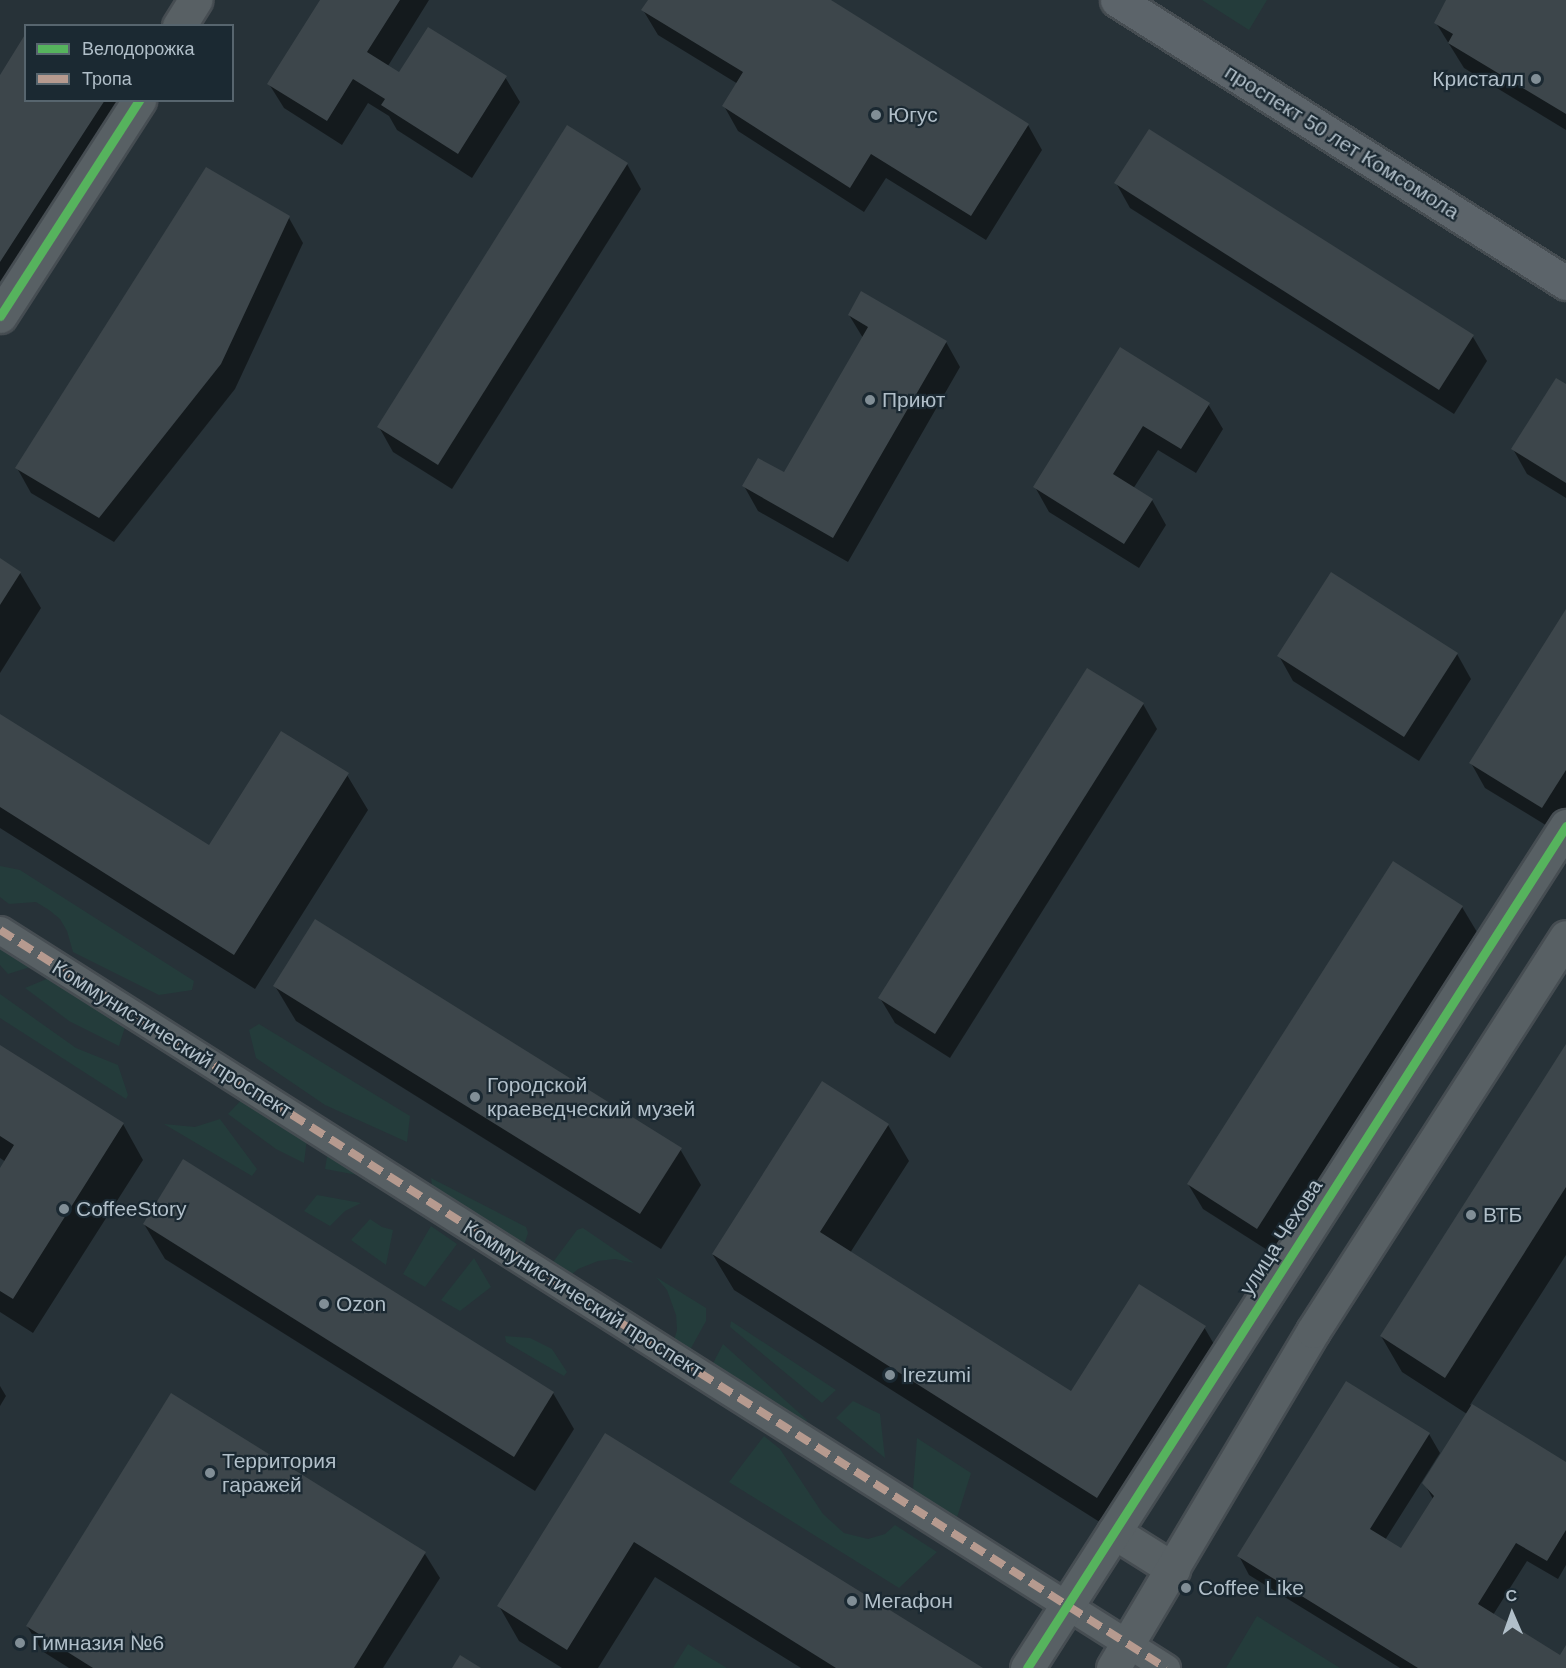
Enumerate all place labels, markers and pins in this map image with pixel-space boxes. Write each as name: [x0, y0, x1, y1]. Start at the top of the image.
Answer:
place label: Кристалл: [1432, 66, 1524, 92]
marker: Кристалл: [1529, 72, 1543, 86]
place label: Югус: [888, 102, 938, 128]
marker: Югус: [869, 108, 883, 122]
place label: Приют: [882, 387, 945, 413]
marker: Приют: [863, 393, 877, 407]
place label: Городской краеведческий музей: [487, 1072, 695, 1122]
marker: Городской краеведческий музей: [468, 1090, 482, 1104]
place label: CoffeeStory: [76, 1196, 187, 1222]
marker: CoffeeStory: [57, 1202, 71, 1216]
place label: ВТБ: [1483, 1202, 1522, 1228]
marker: ВТБ: [1464, 1208, 1478, 1222]
place label: Ozon: [336, 1291, 386, 1317]
marker: Ozon: [317, 1297, 331, 1311]
place label: Irezumi: [902, 1362, 971, 1388]
marker: Irezumi: [883, 1368, 897, 1382]
place label: Территория гаражей: [222, 1448, 336, 1498]
marker: Территория гаражей: [203, 1466, 217, 1480]
place label: Coffee Like: [1198, 1575, 1304, 1601]
marker: Coffee Like: [1179, 1581, 1193, 1595]
place label: Мегафон: [864, 1588, 953, 1614]
marker: Мегафон: [845, 1594, 859, 1608]
place label: Гимназия №6: [32, 1630, 164, 1656]
marker: Гимназия №6: [13, 1636, 27, 1650]

